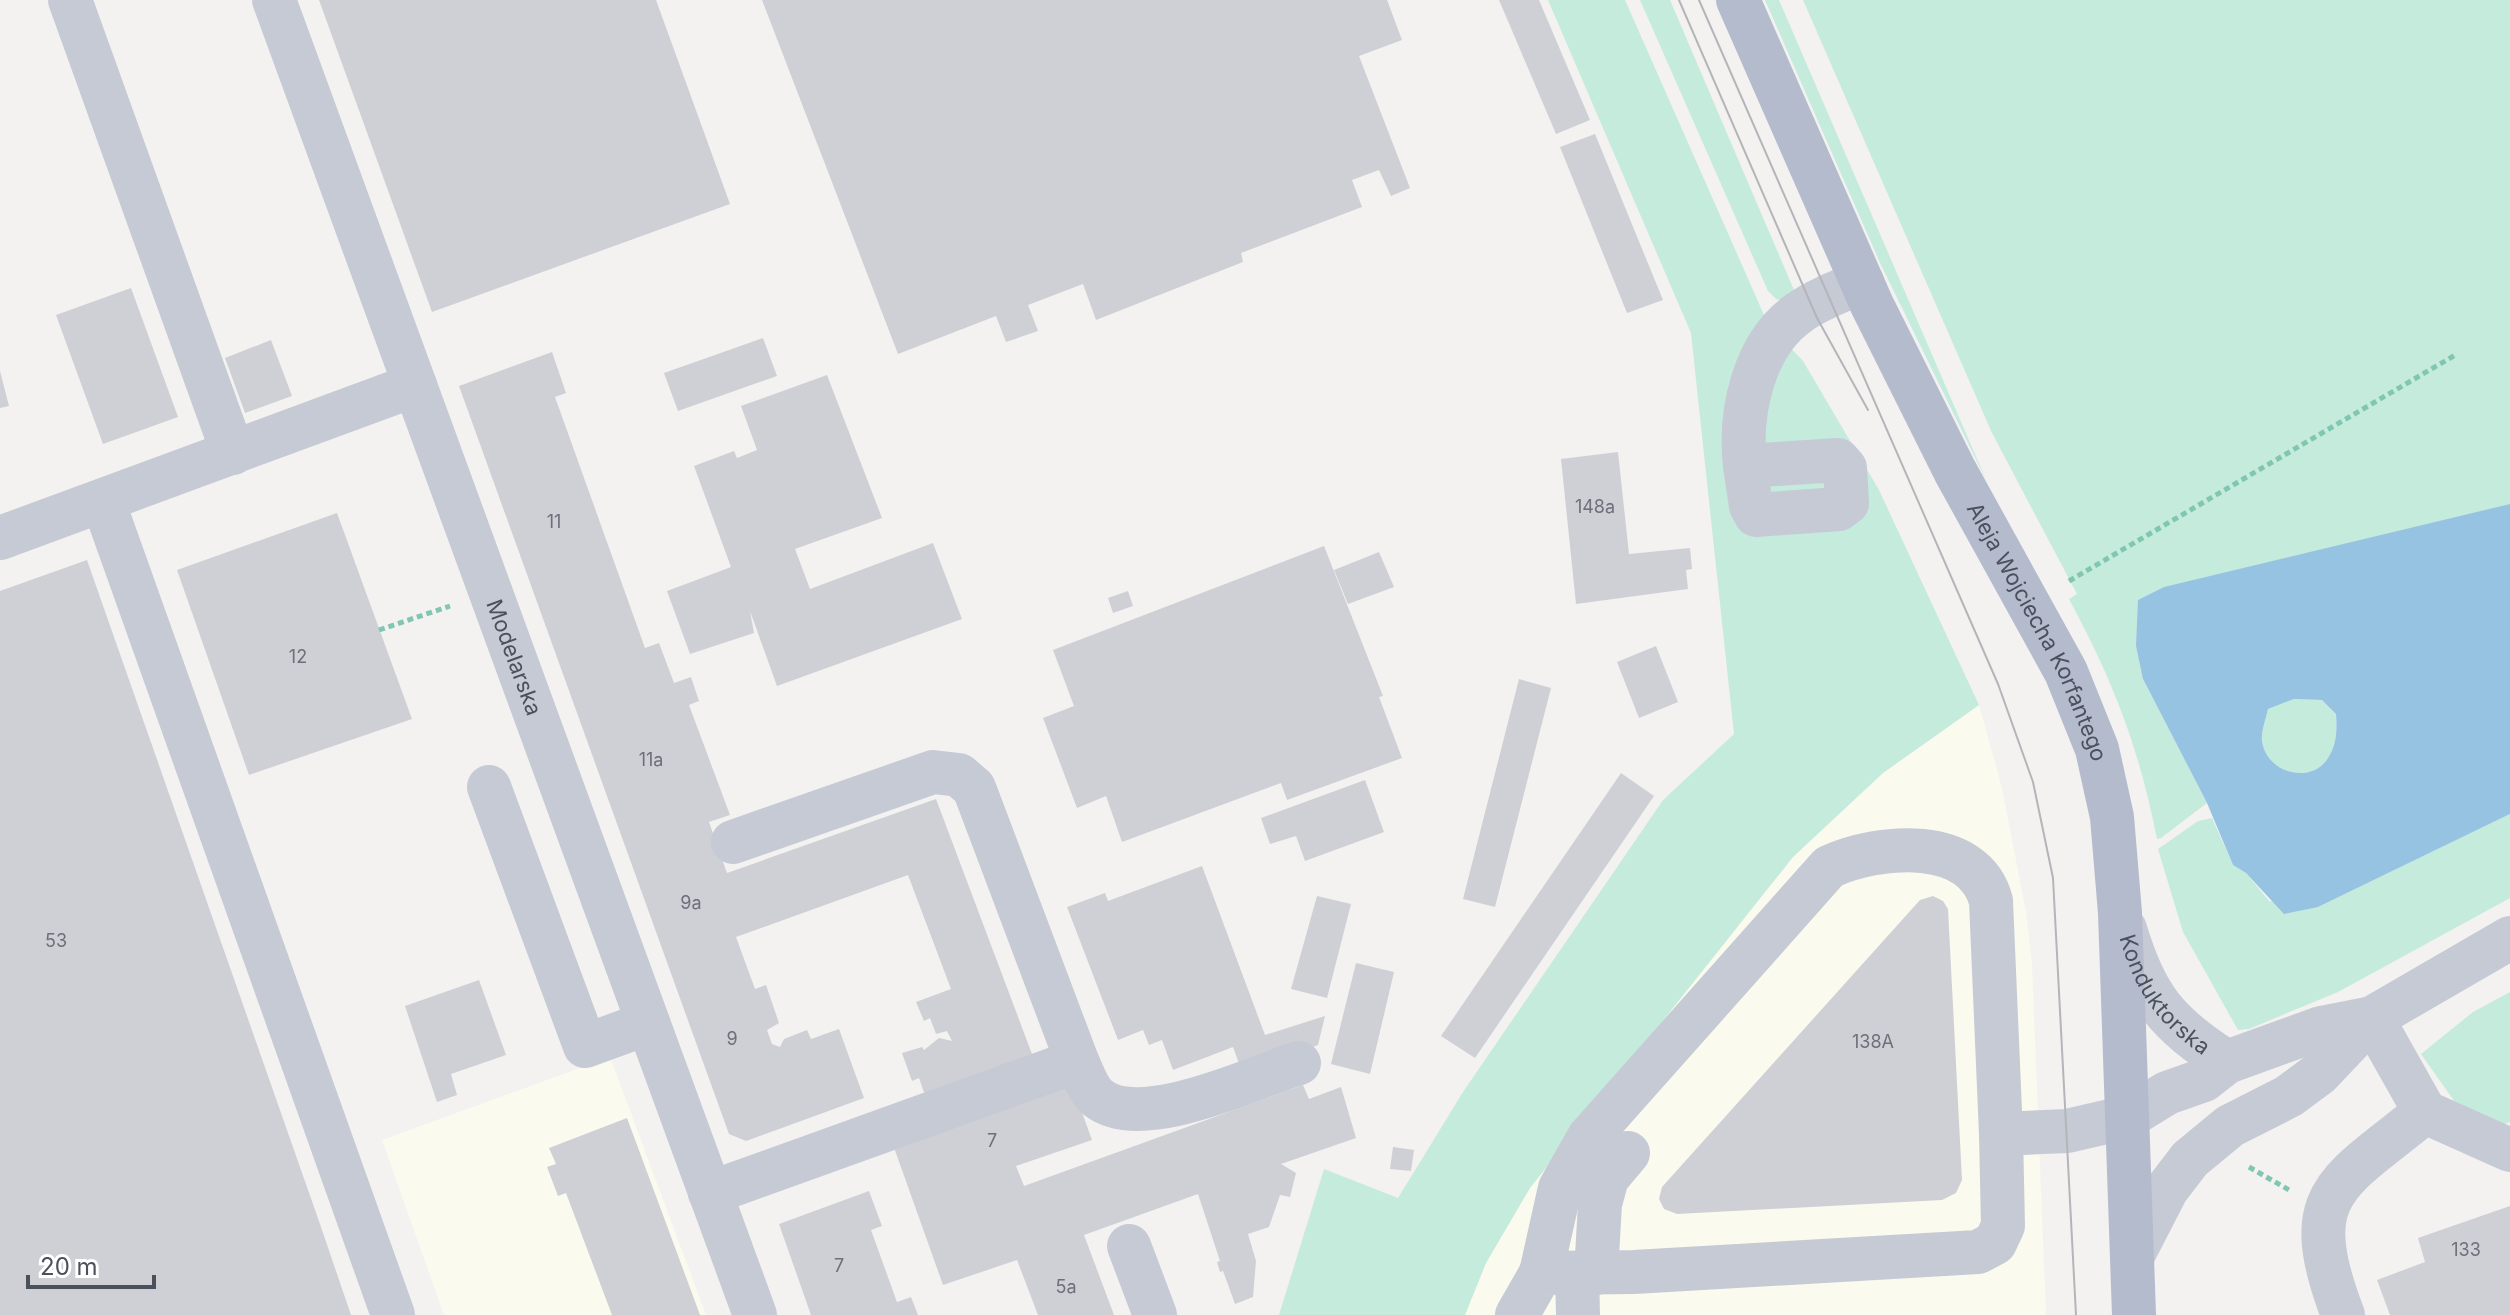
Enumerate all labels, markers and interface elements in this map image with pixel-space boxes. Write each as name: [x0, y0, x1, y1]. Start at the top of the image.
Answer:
house number: 148a: [1575, 496, 1615, 517]
street label: Aleja Wojciecha Korfantego: [1962, 498, 2112, 763]
house number: 11: [547, 511, 561, 532]
street label: Modelarska: [481, 596, 548, 719]
house number: 12: [289, 646, 307, 667]
house number: 11a: [639, 749, 663, 770]
house number: 9a: [680, 892, 702, 913]
house number: 53: [45, 930, 67, 951]
street label: Konduktorska: [2114, 931, 2215, 1060]
house number: 9: [726, 1028, 738, 1049]
house number: 138A: [1852, 1031, 1894, 1052]
house number: 7: [987, 1130, 997, 1151]
scale bar: [28, 1239, 154, 1289]
house number: 133: [2451, 1239, 2481, 1260]
text: 20 m: [40, 1252, 98, 1281]
house number: 7: [834, 1255, 844, 1276]
house number: 5a: [1055, 1276, 1077, 1297]

